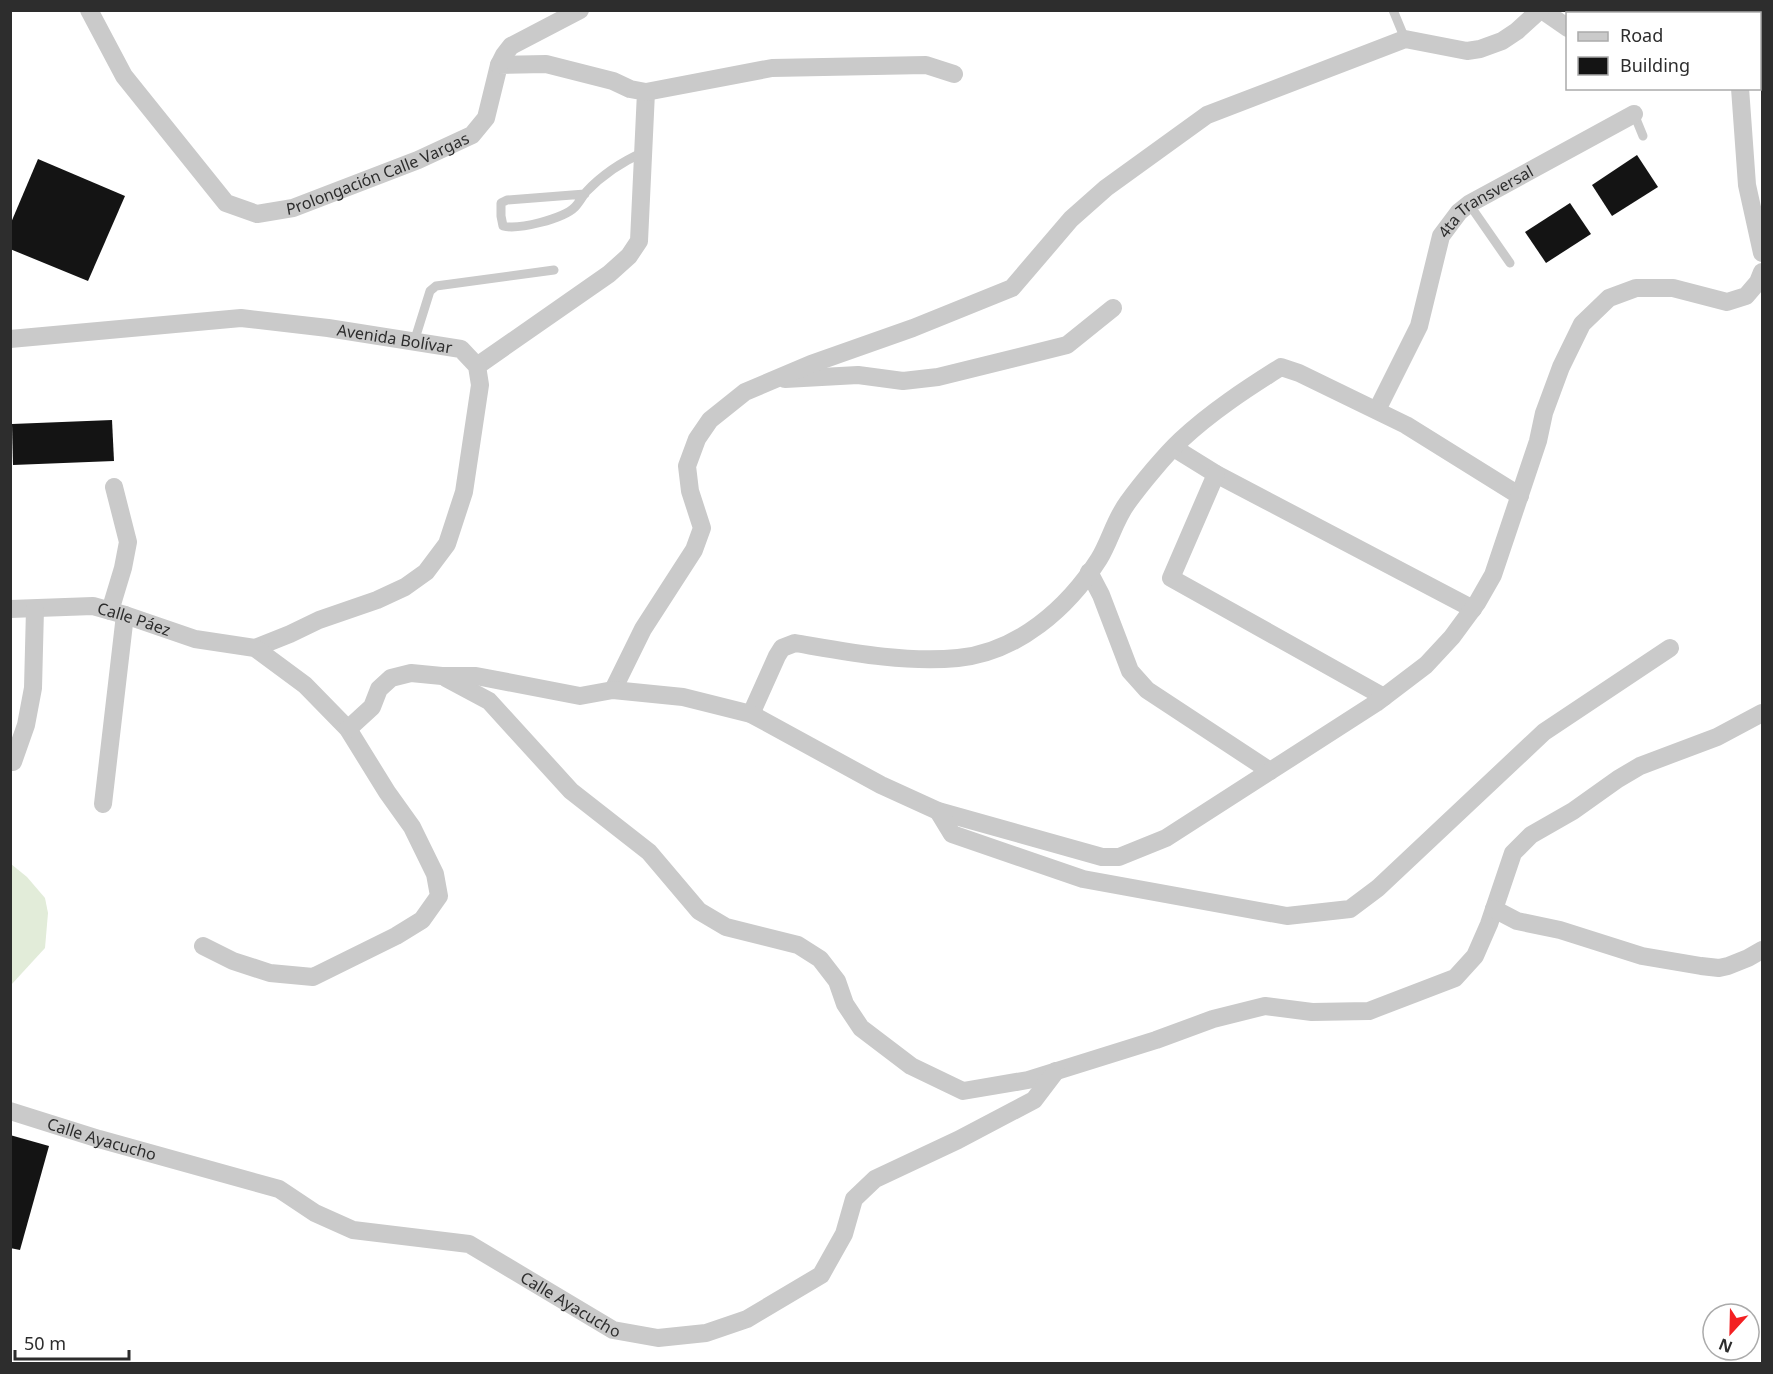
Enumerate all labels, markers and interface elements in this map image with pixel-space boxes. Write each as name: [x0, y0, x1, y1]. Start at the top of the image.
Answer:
legend: [1566, 12, 1761, 90]
text: Road: [1620, 23, 1663, 47]
text: Building: [1620, 53, 1690, 77]
street label: Prolongación Calle Vargas: [284, 127, 472, 220]
street label: 4ta Transversal: [1433, 160, 1537, 242]
street label: Avenida Bolívar: [335, 319, 454, 359]
street label: Calle Páez: [95, 597, 174, 641]
street label: Calle Ayacucho: [44, 1112, 159, 1165]
street label: Calle Ayacucho: [516, 1266, 622, 1342]
north arrow: [1701, 1302, 1761, 1362]
scale bar: [15, 1323, 129, 1361]
text: 50 m: [24, 1331, 66, 1355]
text: N: [1715, 1333, 1736, 1359]

